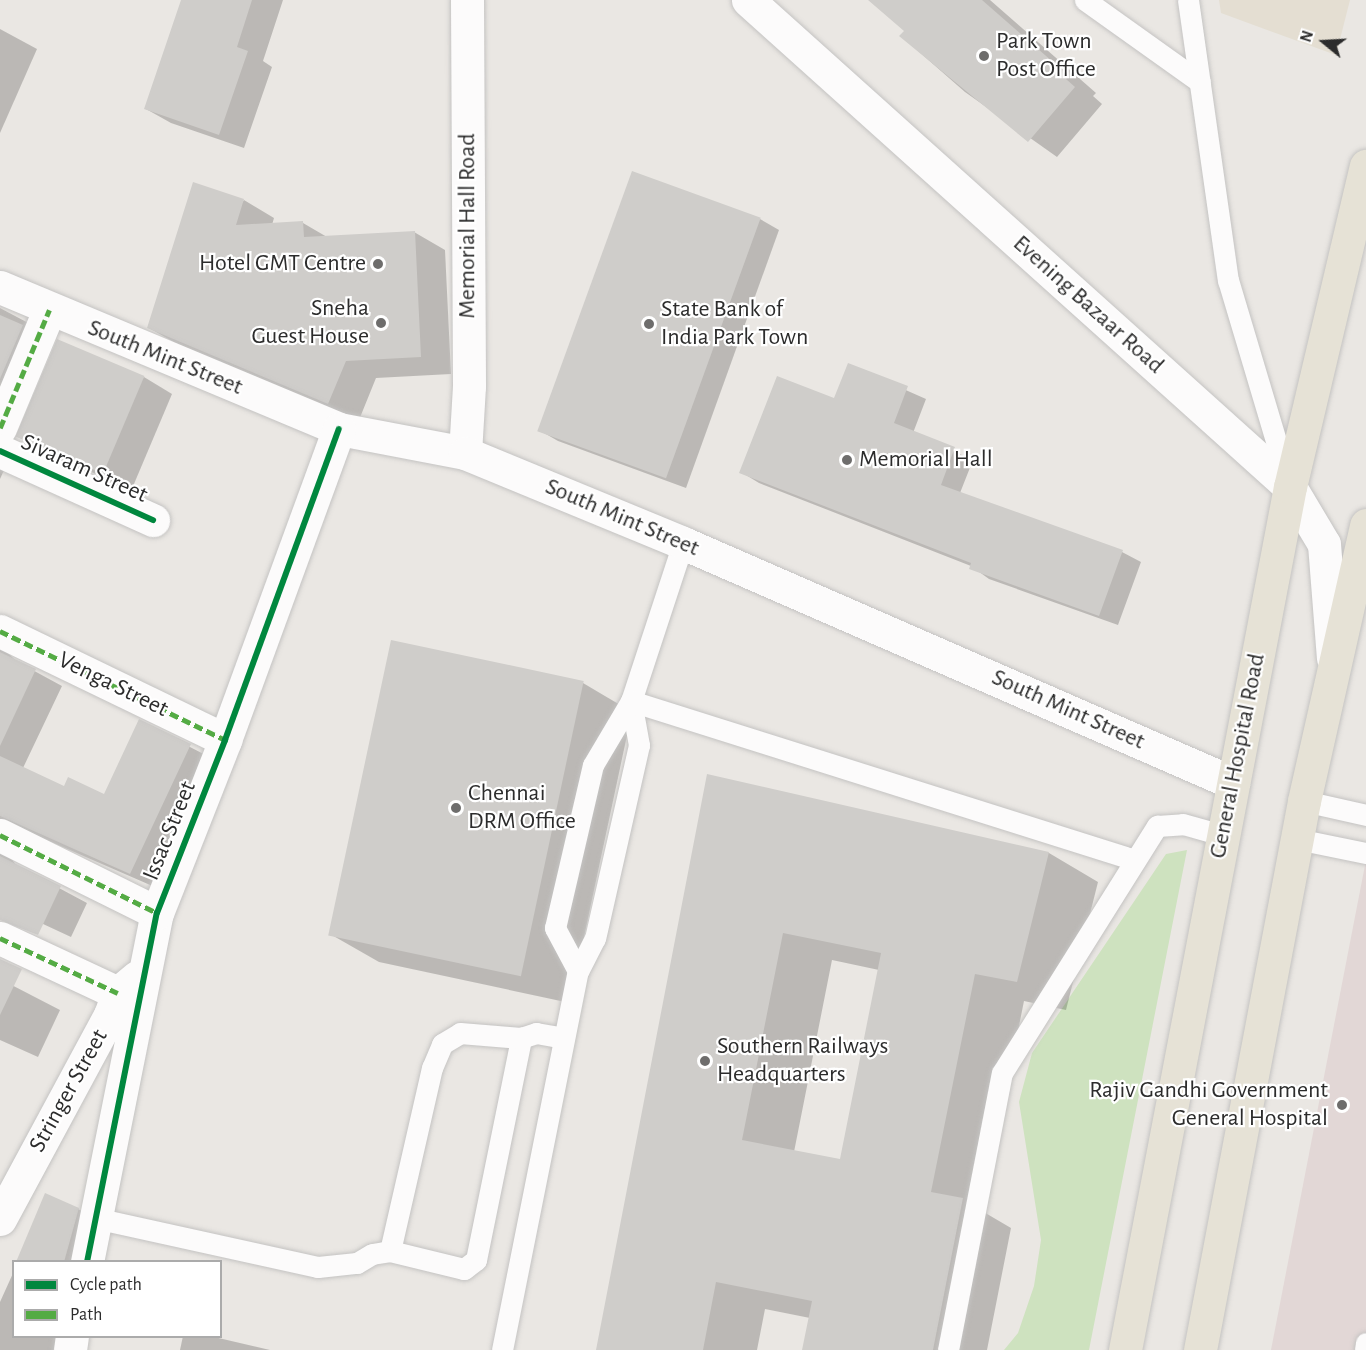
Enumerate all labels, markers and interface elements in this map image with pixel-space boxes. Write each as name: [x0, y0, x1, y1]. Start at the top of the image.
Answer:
north arrow: [1294, 12, 1354, 72]
place label: Park Town Post Office: [996, 28, 1096, 84]
text: N: [1298, 29, 1316, 44]
marker: Park Town Post Office: [977, 49, 991, 63]
street label: Memorial Hall Road: [454, 133, 482, 319]
street label: Evening Bazaar Road: [1007, 230, 1169, 380]
place label: Hotel GMT Centre: [199, 250, 366, 278]
marker: Hotel GMT Centre: [371, 257, 385, 271]
place label: Sneha Guest House: [251, 295, 369, 351]
place label: State Bank of India Park Town: [661, 296, 808, 352]
street label: South Mint Street: [83, 314, 247, 402]
marker: Sneha Guest House: [374, 316, 388, 330]
marker: State Bank of India Park Town: [642, 317, 656, 331]
street label: Sivaram Street: [16, 428, 152, 510]
place label: Memorial Hall: [859, 446, 993, 474]
marker: Memorial Hall: [840, 453, 854, 467]
street label: South Mint Street: [541, 473, 703, 563]
street label: Venga Street: [53, 646, 173, 724]
street label: General Hospital Road: [1204, 651, 1272, 861]
street label: South Mint Street: [987, 663, 1149, 757]
street label: Issac Street: [137, 777, 203, 885]
place label: Chennai DRM Office: [468, 780, 576, 836]
marker: Chennai DRM Office: [449, 801, 463, 815]
street label: Stringer Street: [23, 1025, 115, 1157]
place label: Southern Railways Headquarters: [717, 1033, 889, 1089]
marker: Southern Railways Headquarters: [698, 1054, 712, 1068]
place label: Rajiv Gandhi Government General Hospital: [1089, 1077, 1328, 1133]
marker: Rajiv Gandhi Government General Hospital: [1333, 1096, 1351, 1114]
legend: [12, 1260, 222, 1338]
text: Cycle path: [70, 1276, 142, 1294]
text: Path: [70, 1306, 102, 1324]

